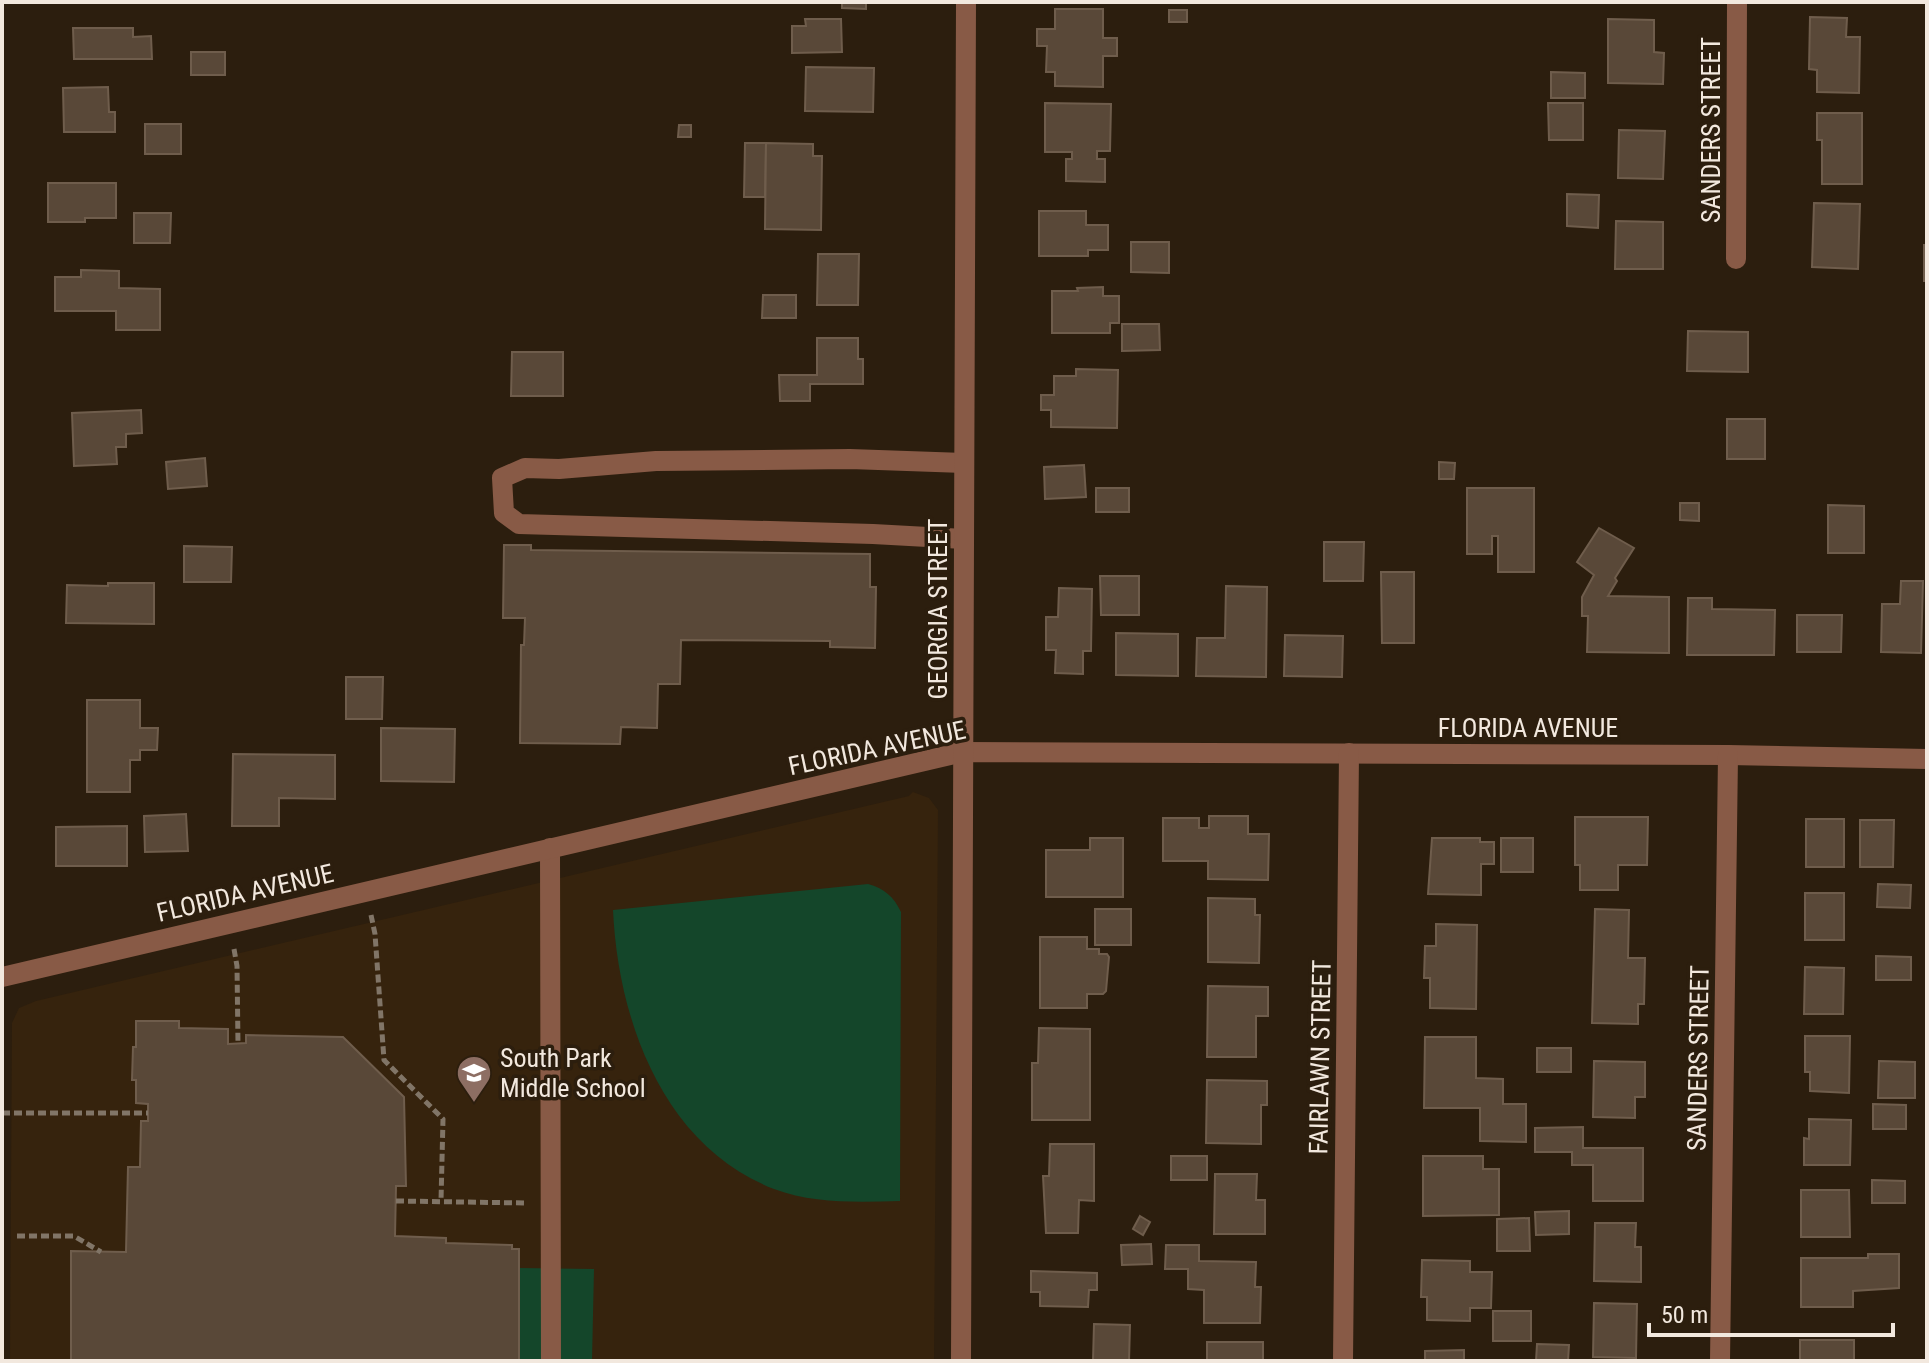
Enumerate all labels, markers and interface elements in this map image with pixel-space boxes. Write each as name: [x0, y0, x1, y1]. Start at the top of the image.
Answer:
street label: SANDERS STREET: [1696, 37, 1726, 223]
street label: GEORGIA STREET: [923, 518, 953, 700]
street label: FLORIDA AVENUE: [1438, 713, 1618, 743]
street label: FLORIDA AVENUE: [786, 715, 968, 781]
street label: FLORIDA AVENUE: [154, 858, 336, 928]
street label: FAIRLAWN STREET: [1303, 959, 1337, 1155]
street label: SANDERS STREET: [1681, 965, 1715, 1151]
place label: South Park Middle School: [500, 1043, 646, 1103]
school or university icon: South Park Middle School: [455, 1054, 493, 1104]
scale bar: [1649, 1287, 1893, 1337]
text: 50 m: [1661, 1301, 1708, 1329]

